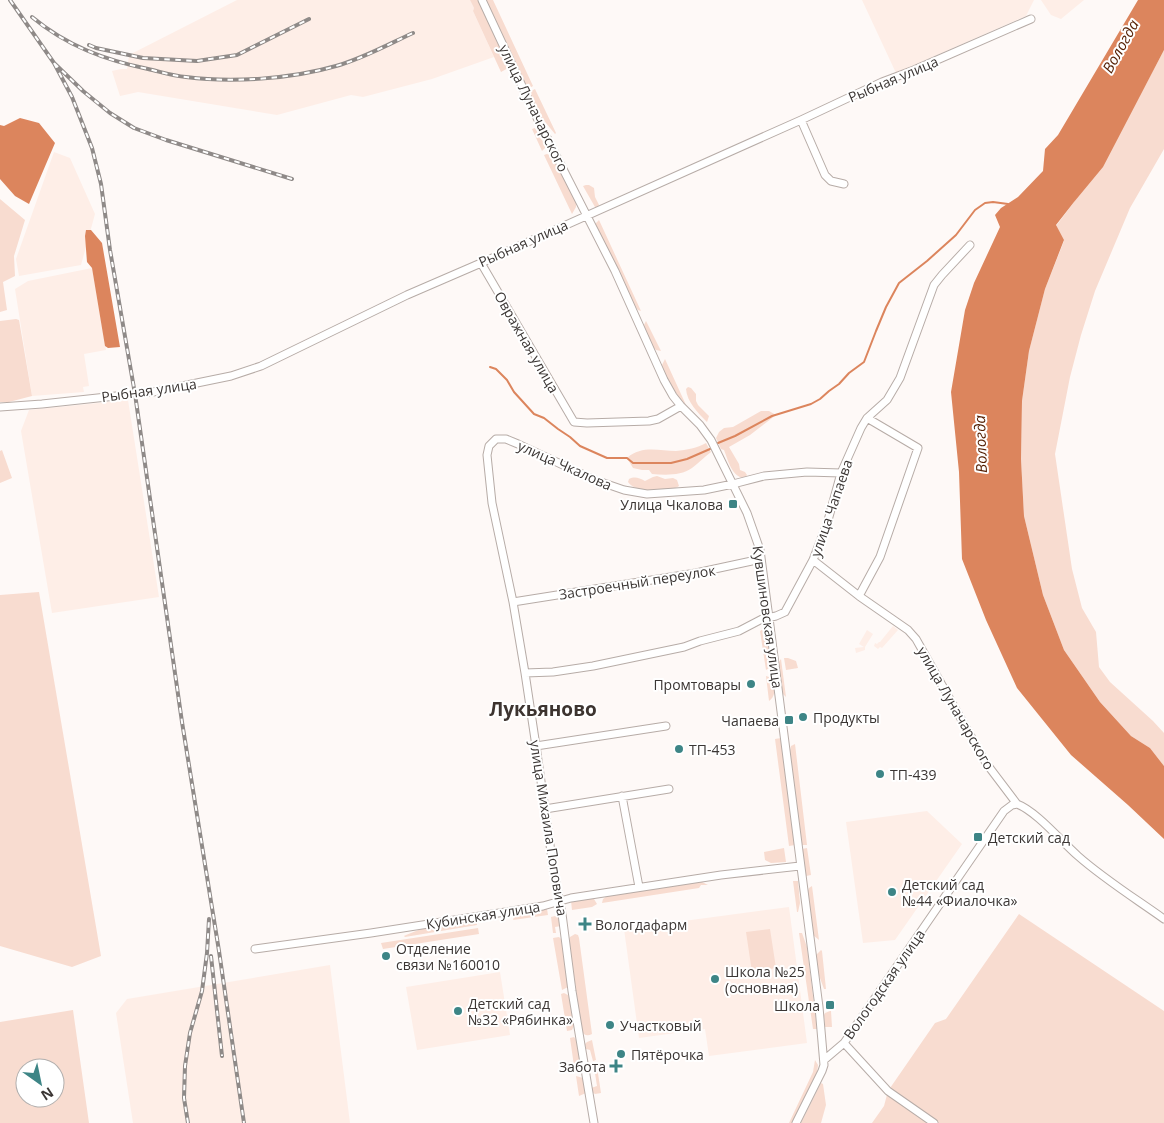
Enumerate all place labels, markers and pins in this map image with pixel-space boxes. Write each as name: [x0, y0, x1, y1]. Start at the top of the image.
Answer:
place label: Улица Чкалова: [620, 495, 723, 514]
marker: Улица Чкалова: [727, 498, 739, 510]
place label: Промтовары: [653, 675, 741, 694]
marker: Промтовары: [745, 678, 757, 690]
place label: Продукты: [813, 708, 880, 727]
place label: Чапаева: [721, 711, 779, 730]
marker: Продукты: [797, 711, 809, 723]
marker: Чапаева: [783, 714, 795, 726]
place label: ТП-453: [689, 740, 735, 759]
marker: ТП-453: [673, 743, 685, 755]
place label: ТП-439: [890, 765, 936, 784]
marker: ТП-439: [874, 768, 886, 780]
place label: Детский сад: [988, 828, 1070, 847]
marker: Детский сад: [972, 831, 984, 843]
place label: Детский сад №44 «Фиалочка»: [902, 875, 1018, 910]
marker: Детский сад №44 «Фиалочка»: [886, 886, 898, 898]
place label: Вологдафарм: [595, 915, 687, 934]
marker: Вологдафарм: [579, 918, 591, 930]
place label: Отделение связи №160010: [396, 939, 500, 974]
marker: Отделение связи №160010: [380, 950, 392, 962]
place label: Школа №25 (основная): [725, 962, 805, 997]
marker: Школа №25 (основная): [709, 973, 721, 985]
place label: Детский сад №32 «Рябинка»: [468, 994, 573, 1029]
place label: Школа: [774, 996, 820, 1015]
marker: Школа: [824, 999, 836, 1011]
marker: Детский сад №32 «Рябинка»: [452, 1005, 464, 1017]
place label: Участковый: [620, 1016, 702, 1035]
marker: Участковый: [604, 1019, 616, 1031]
place label: Пятёрочка: [631, 1045, 704, 1064]
marker: Пятёрочка: [615, 1048, 627, 1060]
place label: Забота: [559, 1057, 606, 1076]
marker: Забота: [610, 1060, 622, 1072]

